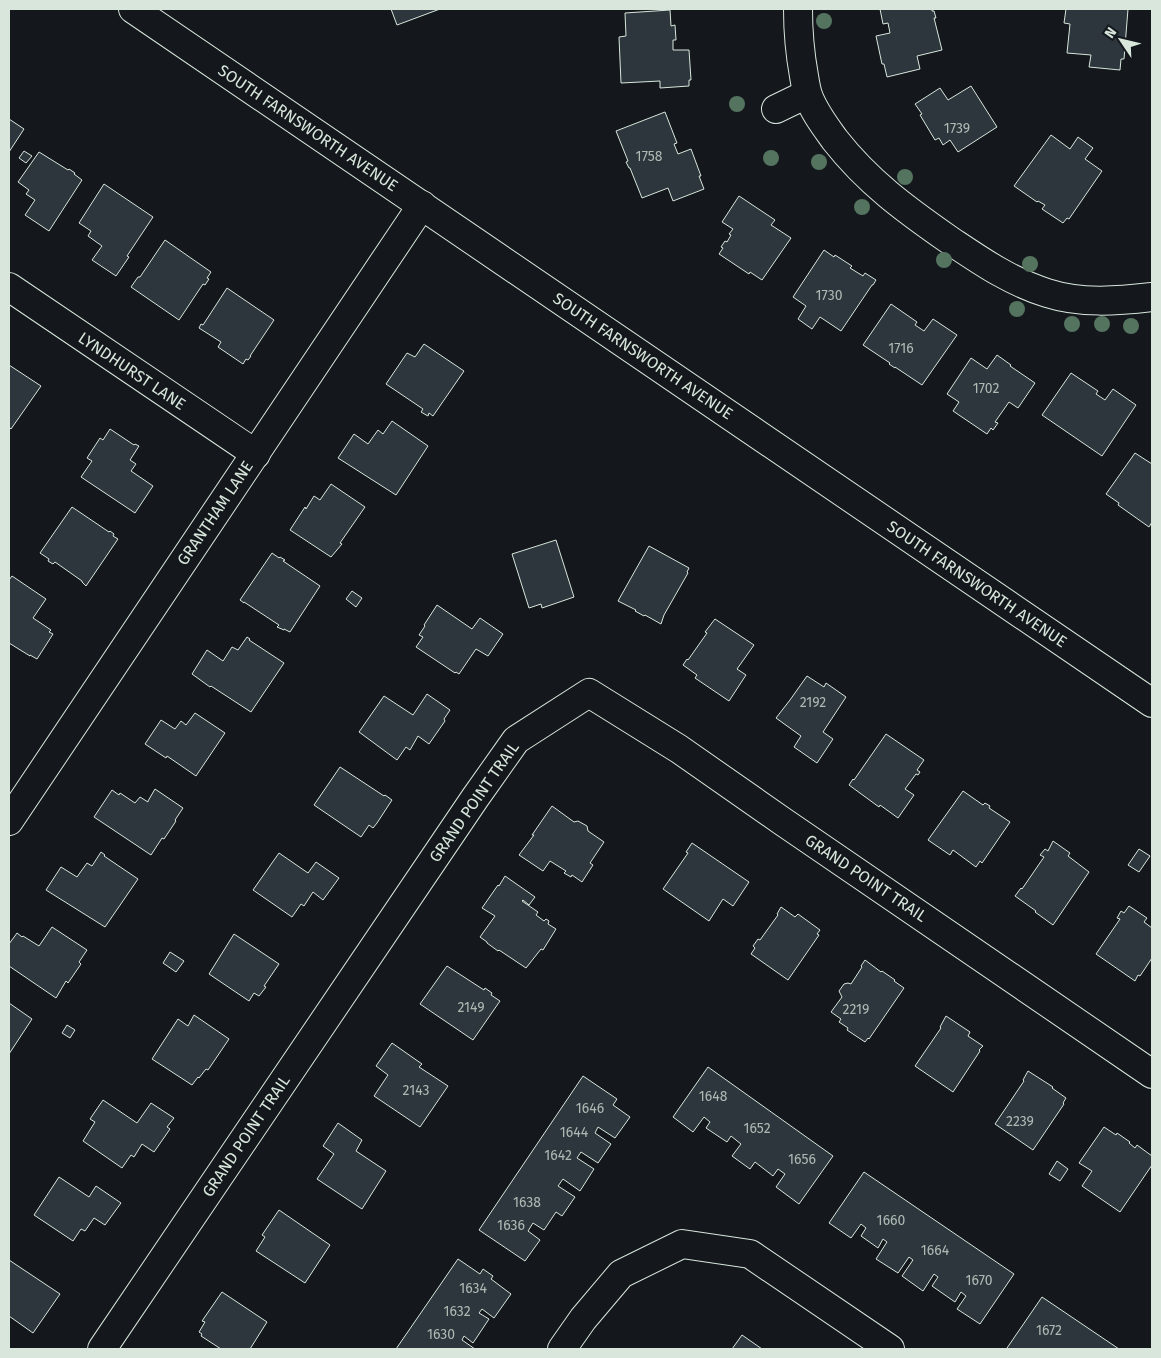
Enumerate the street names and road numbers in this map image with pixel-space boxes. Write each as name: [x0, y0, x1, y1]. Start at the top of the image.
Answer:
street label: SOUTH FARNSWORTH AVENUE: [215, 61, 401, 195]
street label: SOUTH FARNSWORTH AVENUE: [550, 289, 736, 423]
street label: LYNDHURST LANE: [75, 328, 189, 414]
street label: GRANTHAM LANE: [173, 457, 257, 569]
street label: SOUTH FARNSWORTH AVENUE: [884, 517, 1070, 651]
street label: GRAND POINT TRAIL: [425, 738, 523, 866]
street label: GRAND POINT TRAIL: [802, 830, 931, 926]
street label: GRAND POINT TRAIL: [198, 1071, 294, 1200]

